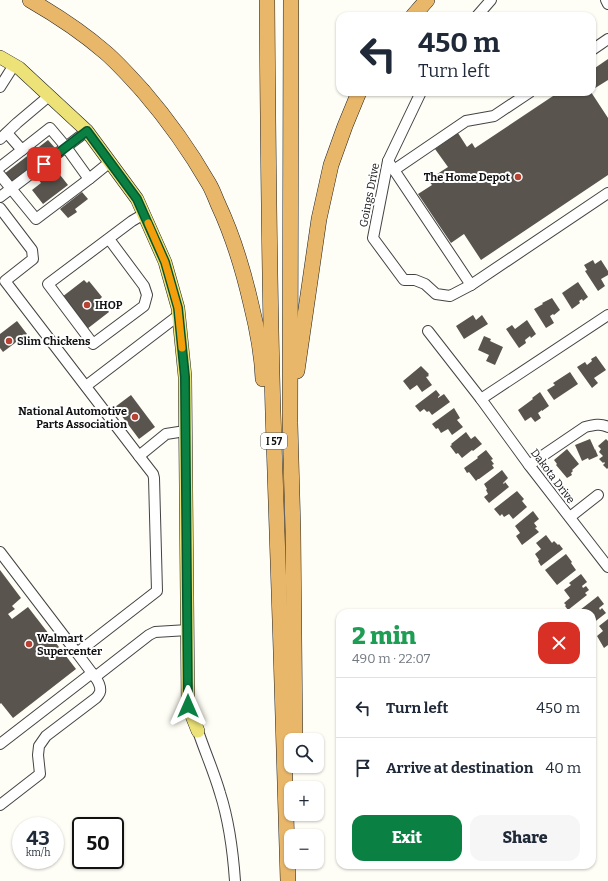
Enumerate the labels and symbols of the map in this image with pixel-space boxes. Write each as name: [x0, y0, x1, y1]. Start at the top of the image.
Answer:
pin: [27, 147, 61, 181]
street label: Goings Drive: [357, 162, 382, 228]
place label: The Home Depot: [424, 171, 511, 184]
marker: The Home Depot: [513, 172, 523, 182]
place label: IHOP: [95, 299, 123, 312]
marker: IHOP: [82, 300, 92, 310]
place label: Slim Chickens: [17, 335, 91, 348]
marker: Slim Chickens: [4, 336, 14, 346]
place label: National Automotive Parts Association: [18, 405, 127, 431]
marker: National Automotive Parts Association: [130, 412, 140, 422]
road number: I 57: [261, 433, 287, 449]
street label: Dakota Drive: [528, 446, 577, 506]
place label: Walmart Supercenter: [37, 632, 103, 658]
marker: Walmart Supercenter: [24, 639, 34, 649]
position arrow: [167, 685, 209, 727]
speed limit sign: 50: [72, 817, 124, 869]

